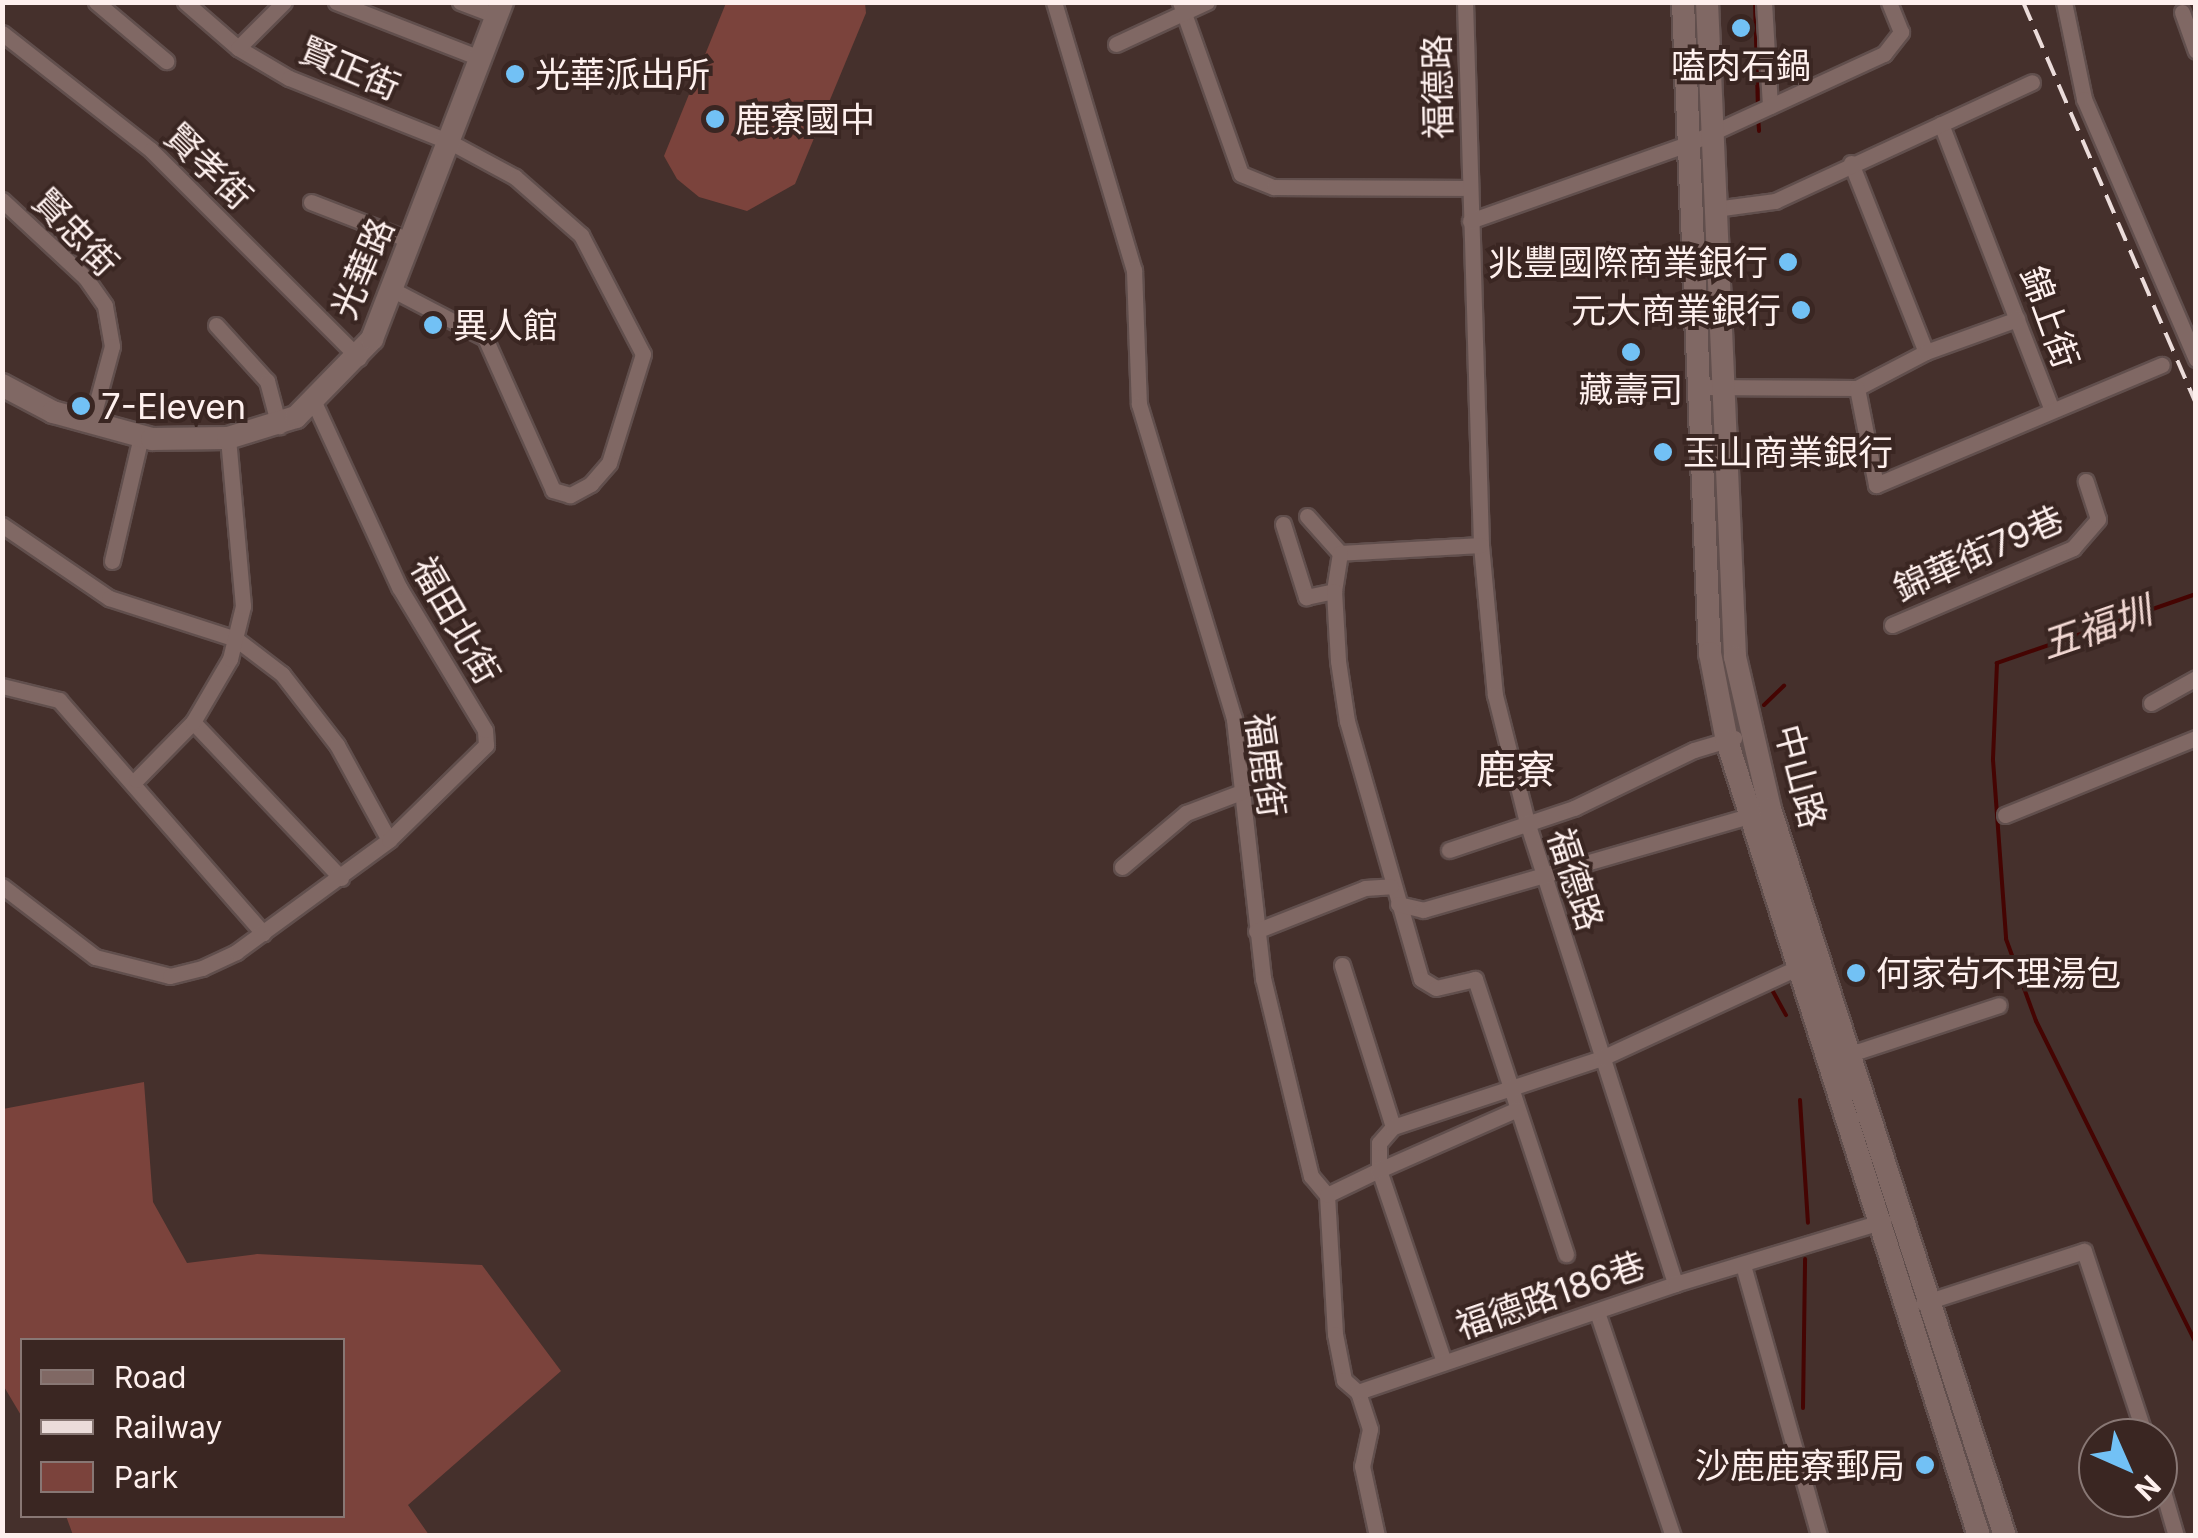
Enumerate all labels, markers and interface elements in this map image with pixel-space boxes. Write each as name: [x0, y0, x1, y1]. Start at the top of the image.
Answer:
marker: 嗑肉石鍋: [1730, 17, 1752, 39]
street label: 賢正街: [293, 28, 407, 108]
street label: 福德路: [1415, 34, 1459, 140]
place label: 嗑肉石鍋: [1671, 44, 1811, 86]
place label: 光華派出所: [535, 53, 710, 95]
marker: 光華派出所: [504, 63, 526, 85]
place label: 鹿寮國中: [735, 98, 875, 140]
marker: 鹿寮國中: [704, 108, 726, 130]
street label: 賢孝街: [157, 114, 261, 218]
street label: 賢忠街: [24, 180, 128, 284]
street label: 光華路: [322, 211, 402, 325]
place label: 兆豐國際商業銀行: [1488, 241, 1768, 283]
marker: 兆豐國際商業銀行: [1777, 251, 1799, 273]
street label: 錦上街: [2012, 260, 2088, 374]
place label: 元大商業銀行: [1571, 289, 1781, 331]
marker: 元大商業銀行: [1790, 299, 1812, 321]
place label: 異人館: [453, 304, 558, 346]
marker: 異人館: [422, 314, 444, 336]
marker: 藏壽司: [1620, 341, 1642, 363]
place label: 藏壽司: [1579, 368, 1683, 410]
place label: 7-Eleven: [101, 385, 246, 427]
marker: 7-Eleven: [70, 395, 92, 417]
place label: 玉山商業銀行: [1683, 431, 1893, 473]
marker: 玉山商業銀行: [1652, 441, 1674, 463]
street label: 錦華街79巷: [1887, 497, 2069, 609]
street label: 福田北街: [403, 549, 509, 691]
water label: 五福圳: [2035, 588, 2157, 668]
street label: 福鹿街: [1238, 710, 1294, 820]
street label: 中山路: [1767, 720, 1835, 832]
district label: 鹿寮: [1476, 746, 1556, 794]
street label: 福德路: [1540, 823, 1612, 935]
place label: 何家茍不理湯包: [1876, 952, 2121, 994]
marker: 何家茍不理湯包: [1845, 962, 1867, 984]
street label: 福德路186巷: [1450, 1243, 1650, 1347]
legend: [20, 1338, 345, 1518]
text: Road: [114, 1359, 186, 1395]
text: Railway: [114, 1409, 222, 1445]
north arrow: [2078, 1418, 2178, 1518]
place label: 沙鹿鹿寮郵局: [1695, 1444, 1905, 1486]
marker: 沙鹿鹿寮郵局: [1914, 1454, 1936, 1476]
text: Park: [114, 1459, 178, 1495]
text: N: [2128, 1468, 2167, 1507]

